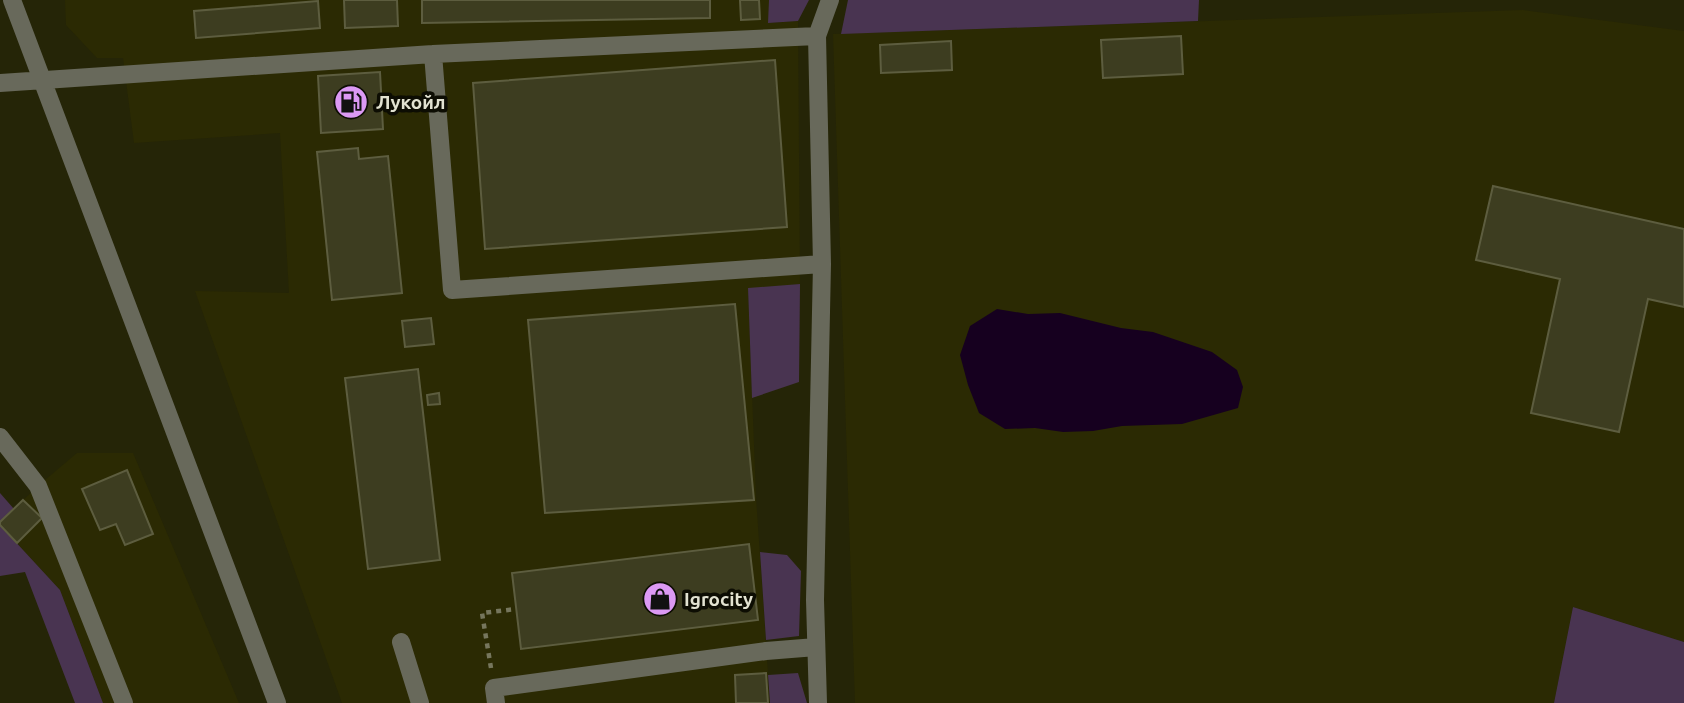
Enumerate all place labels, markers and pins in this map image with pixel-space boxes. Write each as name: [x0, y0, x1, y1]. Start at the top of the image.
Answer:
fuel station icon: Лукойл: [332, 83, 370, 121]
place label: Лукойл: [376, 91, 446, 113]
shop icon: Igrocity: [641, 580, 679, 618]
place label: Igrocity: [684, 588, 753, 610]

